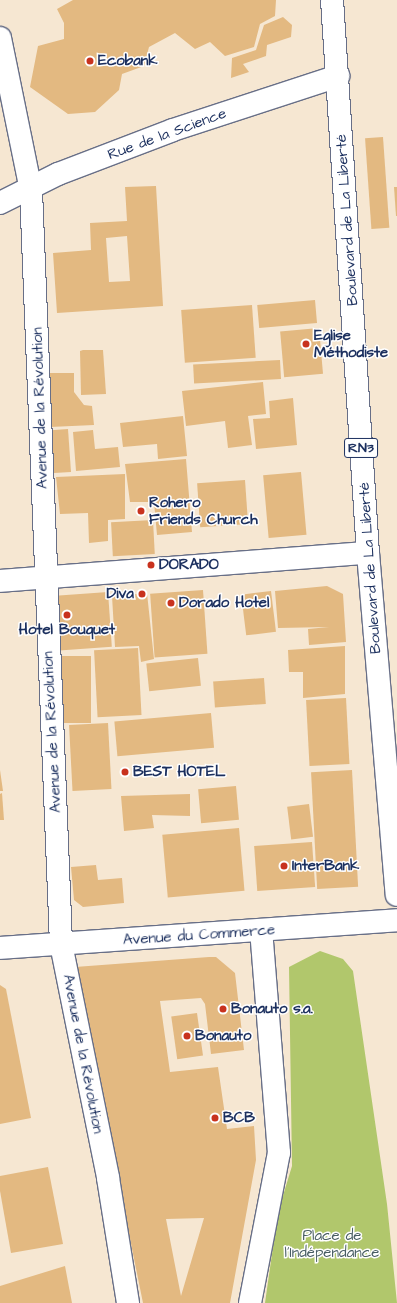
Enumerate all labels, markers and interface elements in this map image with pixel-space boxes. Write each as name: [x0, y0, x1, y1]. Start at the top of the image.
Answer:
place label: Ecobank: [98, 52, 158, 70]
marker: Ecobank: [85, 56, 95, 66]
street label: Rue de la Science: [105, 104, 229, 164]
street label: Boulevard de La Liberté: [332, 134, 362, 306]
place label: Eglise Méthodiste: [314, 326, 388, 361]
street label: Avenue de la Révolution: [28, 327, 52, 489]
marker: Eglise Méthodiste: [301, 339, 311, 349]
road number: RN3: [344, 436, 378, 460]
street label: Boulevard de La Liberté: [355, 482, 385, 654]
place label: Rohero Friends Church: [149, 493, 258, 528]
marker: Rohero Friends Church: [136, 506, 146, 516]
place label: DORADO: [159, 556, 219, 574]
marker: DORADO: [146, 560, 156, 570]
place label: Diva: [107, 585, 134, 603]
marker: Diva: [137, 589, 147, 599]
place label: Dorado Hotel: [179, 594, 269, 612]
marker: Dorado Hotel: [166, 598, 176, 608]
marker: Hotel Bouquet: [62, 610, 72, 620]
place label: Hotel Bouquet: [19, 621, 115, 639]
street label: Avenue de la Révolution: [39, 651, 65, 813]
place label: BEST HOTEL: [133, 763, 225, 781]
marker: BEST HOTEL: [120, 767, 130, 777]
place label: InterBank: [292, 857, 359, 875]
marker: InterBank: [279, 861, 289, 871]
street label: Avenue du Commerce: [122, 921, 276, 949]
street label: Avenue de la Révolution: [59, 973, 107, 1135]
place label: Bonauto s.a.: [231, 1000, 313, 1018]
marker: Bonauto s.a.: [218, 1004, 228, 1014]
place label: Bonauto: [195, 1027, 251, 1045]
marker: Bonauto: [182, 1031, 192, 1041]
place label: BCB: [223, 1109, 255, 1127]
marker: BCB: [210, 1113, 220, 1123]
park label: Place de l'Indépendance: [285, 1226, 379, 1261]

